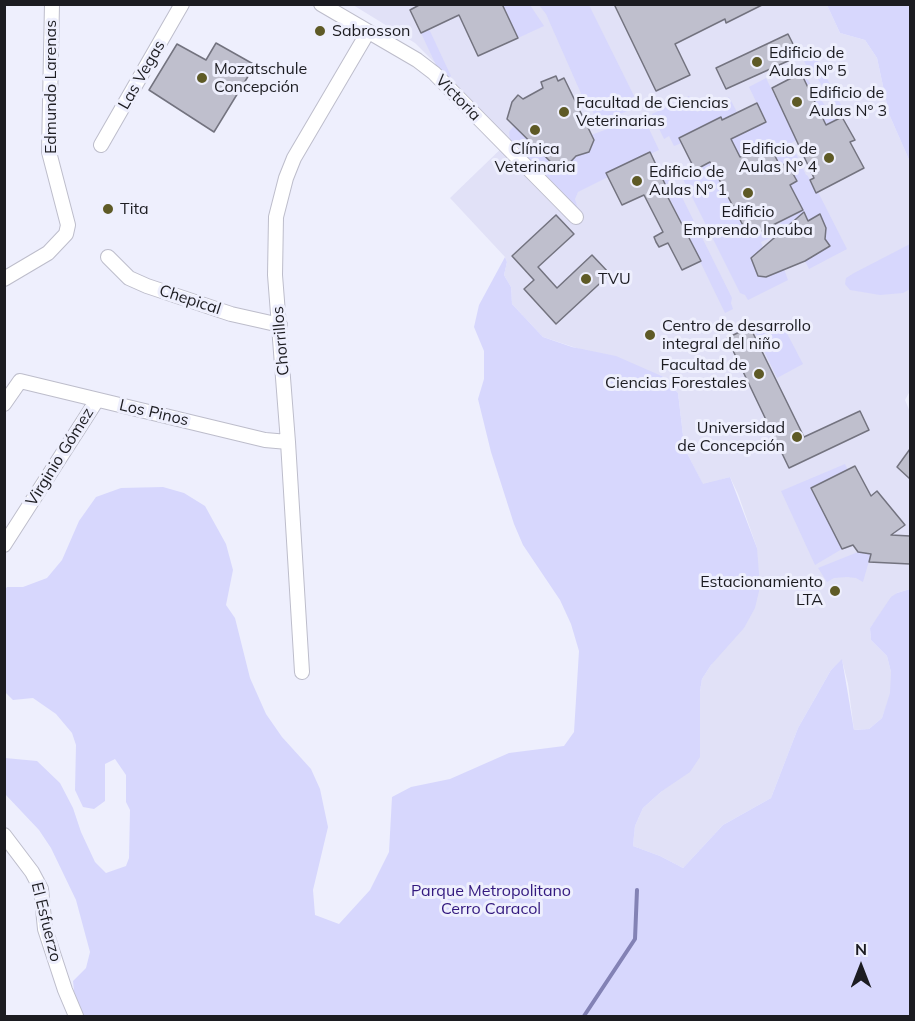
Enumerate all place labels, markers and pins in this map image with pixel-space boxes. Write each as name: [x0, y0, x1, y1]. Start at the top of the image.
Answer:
place label: Sabrosson: [332, 21, 410, 41]
marker: Sabrosson: [313, 24, 327, 38]
place label: Edificio de Aulas Nº 5: [769, 43, 847, 81]
marker: Edificio de Aulas Nº 5: [750, 55, 764, 69]
place label: Mozatschule Concepción: [214, 59, 307, 97]
marker: Mozatschule Concepción: [195, 71, 209, 85]
place label: Edificio de Aulas N° 3: [809, 83, 887, 121]
place label: Facultad de Ciencias Veterinarias: [576, 93, 729, 131]
marker: Edificio de Aulas N° 3: [790, 95, 804, 109]
marker: Facultad de Ciencias Veterinarias: [557, 105, 571, 119]
marker: Clínica Veterinaria: [528, 123, 542, 137]
place label: Clínica Veterinaria: [495, 139, 575, 177]
place label: Edificio de Aulas N° 4: [739, 139, 817, 177]
marker: Edificio de Aulas N° 4: [822, 151, 836, 165]
place label: Edificio de Aulas N° 1: [649, 162, 727, 200]
marker: Edificio de Aulas N° 1: [630, 174, 644, 188]
marker: Edificio Emprendo Incuba: [741, 186, 755, 200]
place label: Tita: [120, 199, 149, 219]
marker: Tita: [101, 202, 115, 216]
place label: Edificio Emprendo Incuba: [683, 202, 813, 240]
place label: TVU: [598, 269, 631, 289]
marker: TVU: [579, 272, 593, 286]
place label: Centro de desarrollo integral del niño: [662, 316, 811, 354]
marker: Centro de desarrollo integral del niño: [643, 328, 657, 342]
place label: Facultad de Ciencias Forestales: [605, 355, 747, 393]
marker: Facultad de Ciencias Forestales: [752, 367, 766, 381]
place label: Universidad de Concepción: [677, 418, 785, 456]
marker: Universidad de Concepción: [790, 430, 804, 444]
place label: Estacionamiento LTA: [700, 572, 823, 610]
marker: Estacionamiento LTA: [828, 584, 842, 598]

